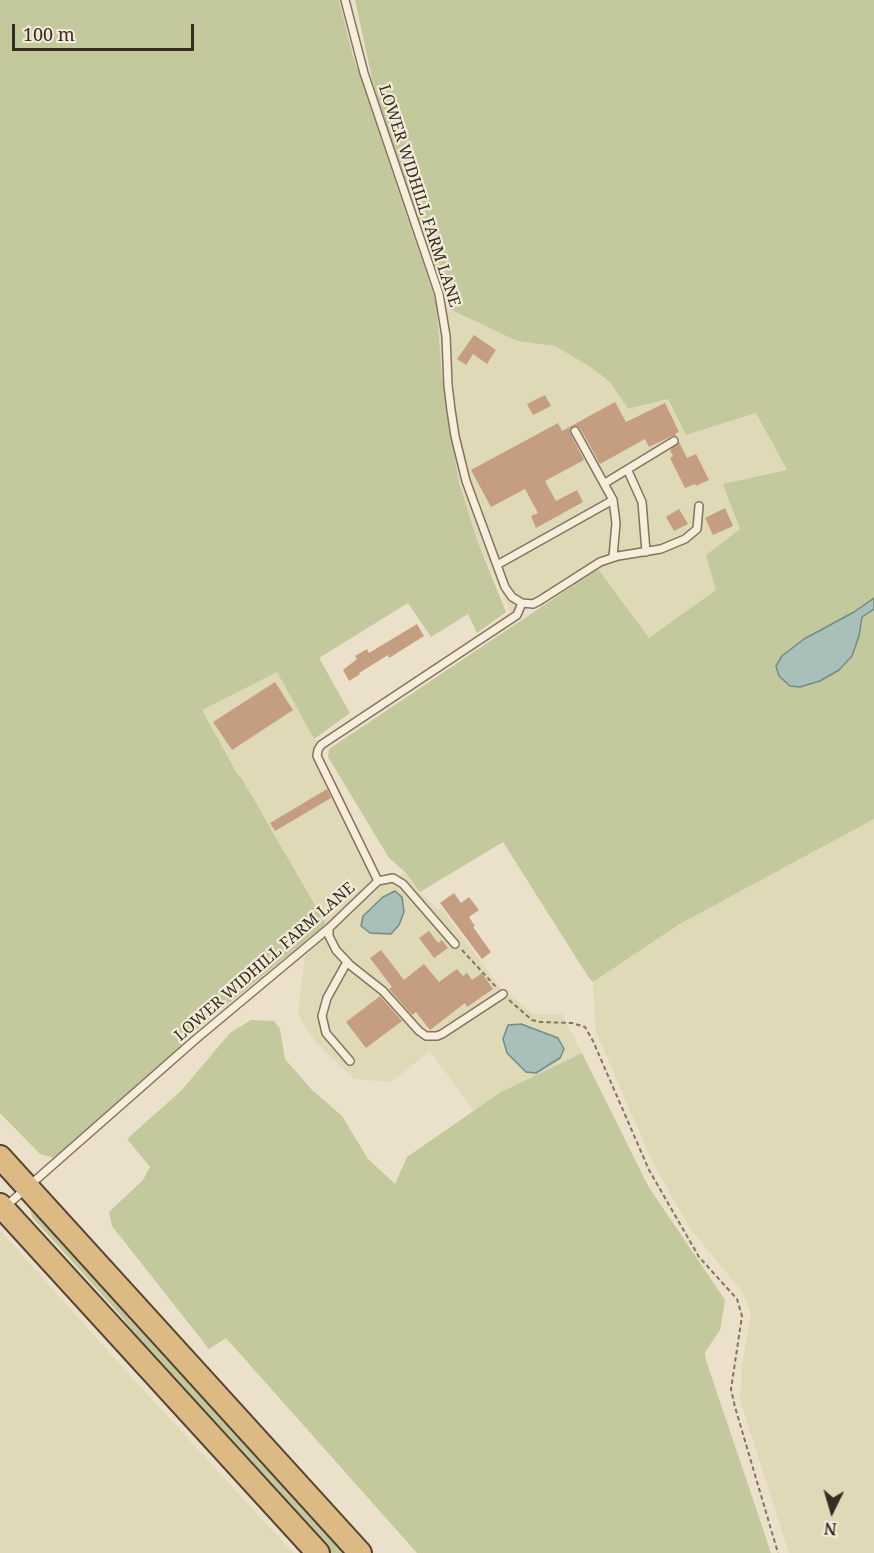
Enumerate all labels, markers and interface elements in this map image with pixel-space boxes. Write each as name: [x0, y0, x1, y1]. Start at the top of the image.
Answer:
scale bar: [15, 12, 196, 50]
text: 100 m: [23, 22, 75, 46]
street label: LOWER WIDHILL FARM LANE: [374, 82, 464, 310]
street label: LOWER WIDHILL FARM LANE: [171, 878, 359, 1046]
north arrow: [802, 1481, 862, 1541]
text: N: [823, 1517, 838, 1540]

